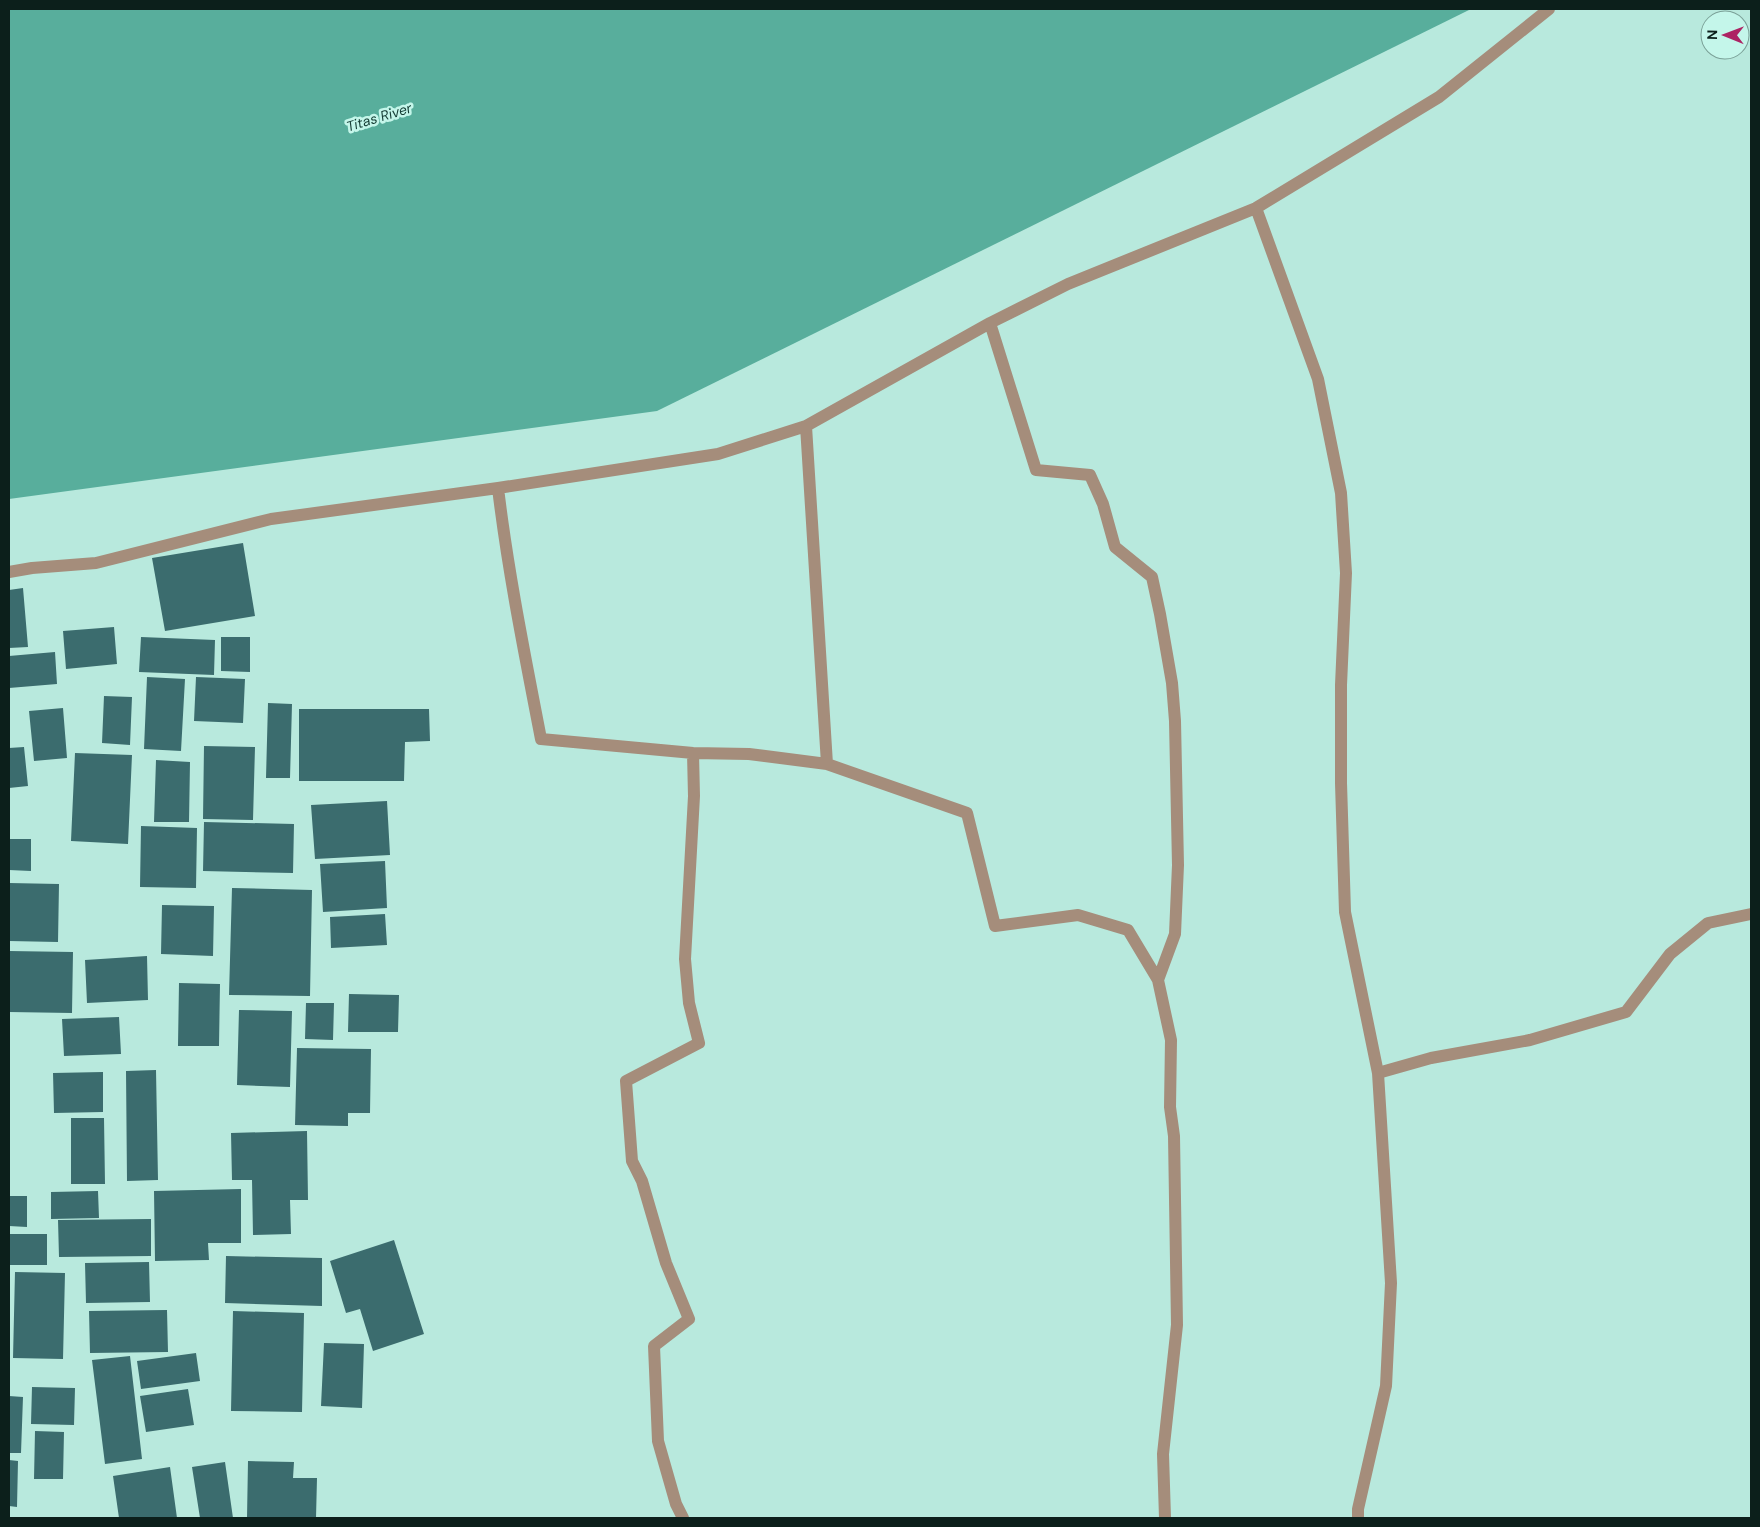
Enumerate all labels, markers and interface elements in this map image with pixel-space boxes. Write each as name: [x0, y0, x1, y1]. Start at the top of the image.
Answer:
north arrow: [1700, 10, 1750, 60]
text: N: [1703, 30, 1721, 40]
water label: Titas River: [344, 98, 415, 135]

